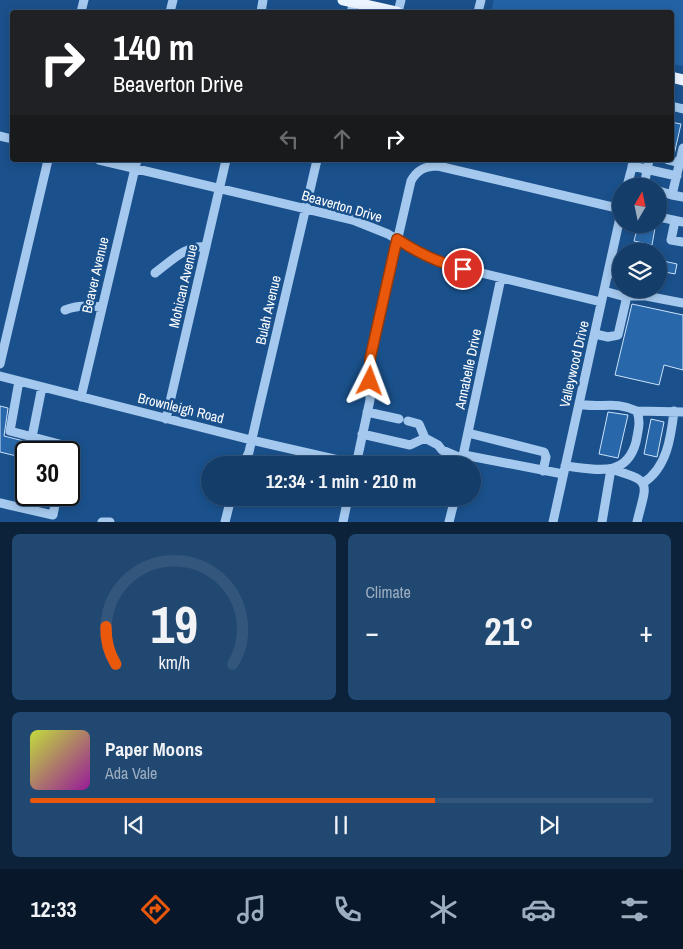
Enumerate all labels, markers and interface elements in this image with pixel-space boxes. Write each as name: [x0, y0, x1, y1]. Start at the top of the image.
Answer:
text: 140 m: [113, 24, 194, 71]
icon: right: [30, 30, 95, 95]
text: Beaverton Drive: [113, 69, 243, 99]
icon: left: [275, 125, 303, 153]
icon: ahead: [328, 125, 356, 153]
icon: right: [381, 125, 409, 153]
north arrow: [612, 178, 668, 232]
map controls: [612, 178, 667, 298]
street label: Beaverton Drive: [300, 186, 384, 226]
street label: Beaver Avenue: [77, 235, 113, 315]
street label: Mohican Avenue: [165, 242, 201, 330]
button: layers: [612, 243, 667, 298]
pin: [442, 248, 484, 290]
icon: arrive: [449, 255, 477, 283]
street label: Bulah Avenue: [251, 274, 285, 346]
street label: Valleywood Drive: [555, 319, 593, 409]
street label: Annabelle Drive: [450, 327, 485, 412]
position arrow: [343, 354, 395, 406]
street label: Brownleigh Road: [136, 389, 226, 427]
speed limit sign: 30: [15, 441, 80, 506]
text: 12:34 · 1 min · 210 m: [266, 468, 416, 494]
text: Climate: [366, 581, 411, 603]
text: 19: [150, 589, 197, 659]
text: 21°: [484, 606, 534, 657]
text: −: [366, 613, 379, 651]
text: +: [640, 613, 653, 651]
text: km/h: [158, 651, 190, 675]
text: Paper Moons: [105, 736, 203, 762]
text: Ada Vale: [105, 762, 157, 784]
icon: previous: [120, 811, 148, 839]
icon: pause: [327, 811, 355, 839]
icon: next: [535, 811, 563, 839]
icon: directions: [138, 892, 173, 927]
icon: music: [234, 892, 269, 927]
icon: phone: [330, 892, 365, 927]
icon: climate: [426, 892, 461, 927]
icon: car: [521, 892, 556, 927]
icon: filters: [617, 892, 652, 927]
text: 12:33: [30, 894, 77, 924]

